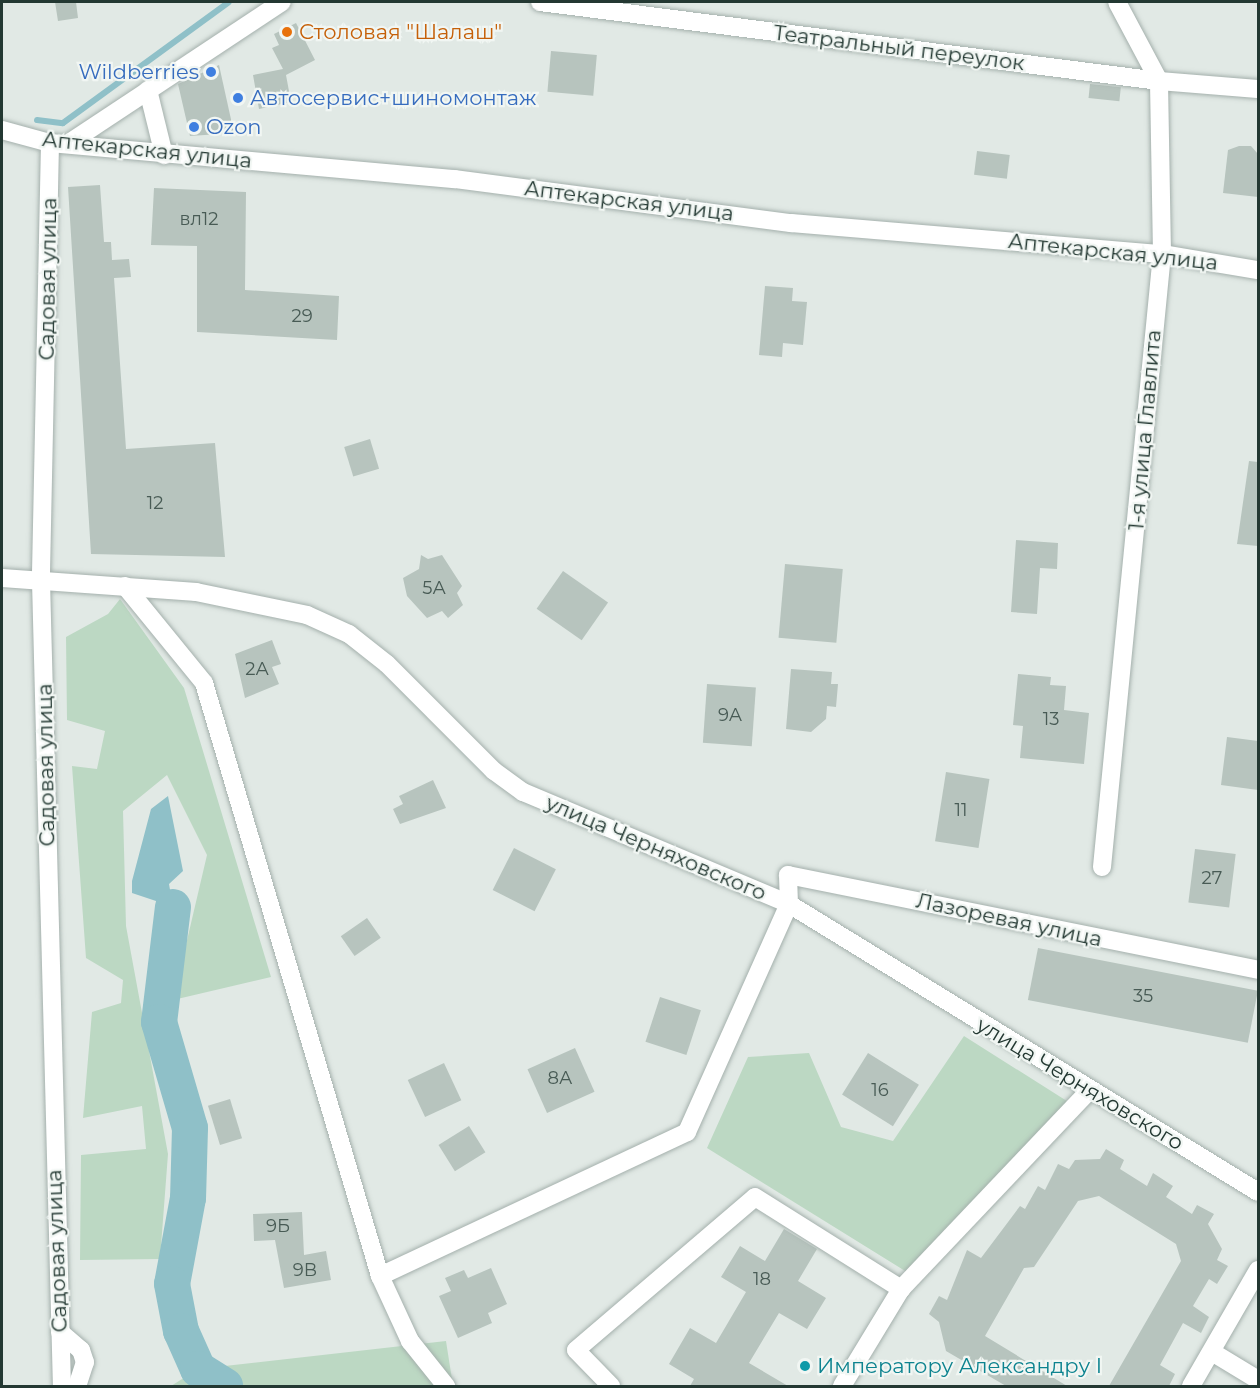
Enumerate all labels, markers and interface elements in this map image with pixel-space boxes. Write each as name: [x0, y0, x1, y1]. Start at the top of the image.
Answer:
place label: Столовая "Шалаш": [299, 19, 502, 45]
street label: Театральный переулок: [772, 20, 1026, 76]
marker: Столовая "Шалаш": [280, 25, 294, 39]
place label: Wildberries: [78, 59, 199, 85]
marker: Wildberries: [204, 65, 218, 79]
place label: Автосервис+шиномонтаж: [250, 85, 536, 111]
marker: Автосервис+шиномонтаж: [231, 91, 245, 105]
place label: Ozon: [206, 114, 262, 140]
marker: Ozon: [187, 120, 201, 134]
street label: Аптекарская улица: [41, 126, 253, 174]
street label: Аптекарская улица: [523, 176, 735, 226]
street label: Садовая улица: [34, 197, 62, 361]
house number: вл12: [180, 208, 218, 230]
street label: Аптекарская улица: [1007, 228, 1219, 276]
house number: 29: [291, 305, 313, 327]
street label: 1-я улица Главлита: [1124, 329, 1166, 531]
house number: 12: [147, 492, 163, 514]
house number: 5А: [422, 577, 446, 599]
house number: 2А: [245, 658, 269, 680]
street label: Садовая улица: [32, 683, 60, 847]
house number: 9А: [718, 704, 742, 726]
house number: 13: [1043, 708, 1059, 730]
street label: улица Черняховского: [542, 790, 770, 906]
house number: 11: [955, 799, 967, 821]
house number: 27: [1202, 867, 1222, 889]
street label: Лазоревая улица: [914, 888, 1104, 952]
house number: 35: [1133, 985, 1153, 1007]
street label: улица Черняховского: [972, 1012, 1188, 1156]
house number: 8А: [548, 1067, 572, 1089]
house number: 16: [871, 1079, 889, 1101]
street label: Садовая улица: [42, 1169, 72, 1333]
house number: 9Б: [266, 1215, 290, 1237]
house number: 9В: [293, 1259, 317, 1281]
house number: 18: [753, 1268, 771, 1290]
place label: Императору Александру I: [817, 1353, 1102, 1379]
marker: Императору Александру I: [798, 1359, 812, 1373]

